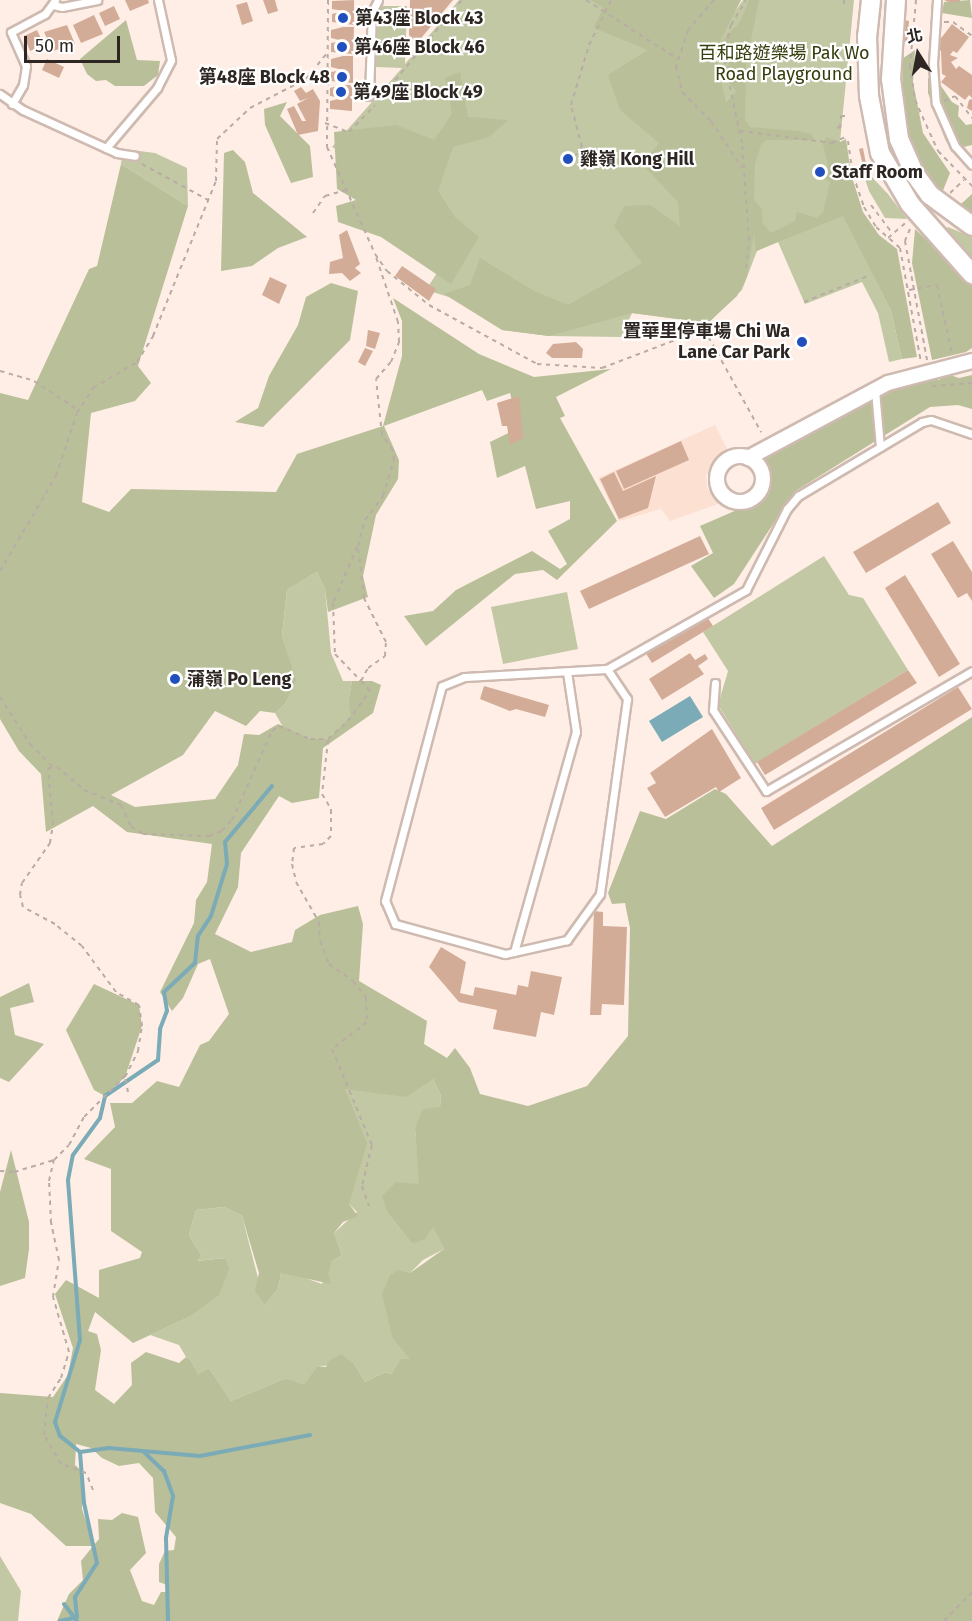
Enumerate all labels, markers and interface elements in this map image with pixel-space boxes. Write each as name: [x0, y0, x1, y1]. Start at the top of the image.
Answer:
place label: 第43座 Block 43: [355, 7, 483, 29]
marker: 第43座 Block 43: [336, 11, 350, 25]
scale bar: [27, 24, 123, 62]
north arrow: [888, 24, 948, 84]
text: 北: [905, 25, 924, 47]
text: 50 m: [35, 35, 74, 57]
place label: 第46座 Block 46: [354, 36, 485, 58]
marker: 第46座 Block 46: [335, 40, 349, 54]
park label: 百和路遊樂場 Pak Wo Road Playground: [698, 43, 870, 86]
place label: 第48座 Block 48: [199, 66, 330, 88]
marker: 第48座 Block 48: [335, 70, 349, 84]
place label: 第49座 Block 49: [353, 81, 483, 103]
marker: 第49座 Block 49: [334, 85, 348, 99]
place label: 雞嶺 Kong Hill: [580, 148, 694, 170]
marker: 雞嶺 Kong Hill: [561, 152, 575, 166]
place label: Staff Room: [832, 161, 923, 183]
marker: Staff Room: [813, 165, 827, 179]
place label: 置華里停車場 Chi Wa Lane Car Park: [623, 321, 790, 364]
marker: 置華里停車場 Chi Wa Lane Car Park: [795, 335, 809, 349]
place label: 蒲嶺 Po Leng: [187, 668, 291, 690]
marker: 蒲嶺 Po Leng: [168, 672, 182, 686]

